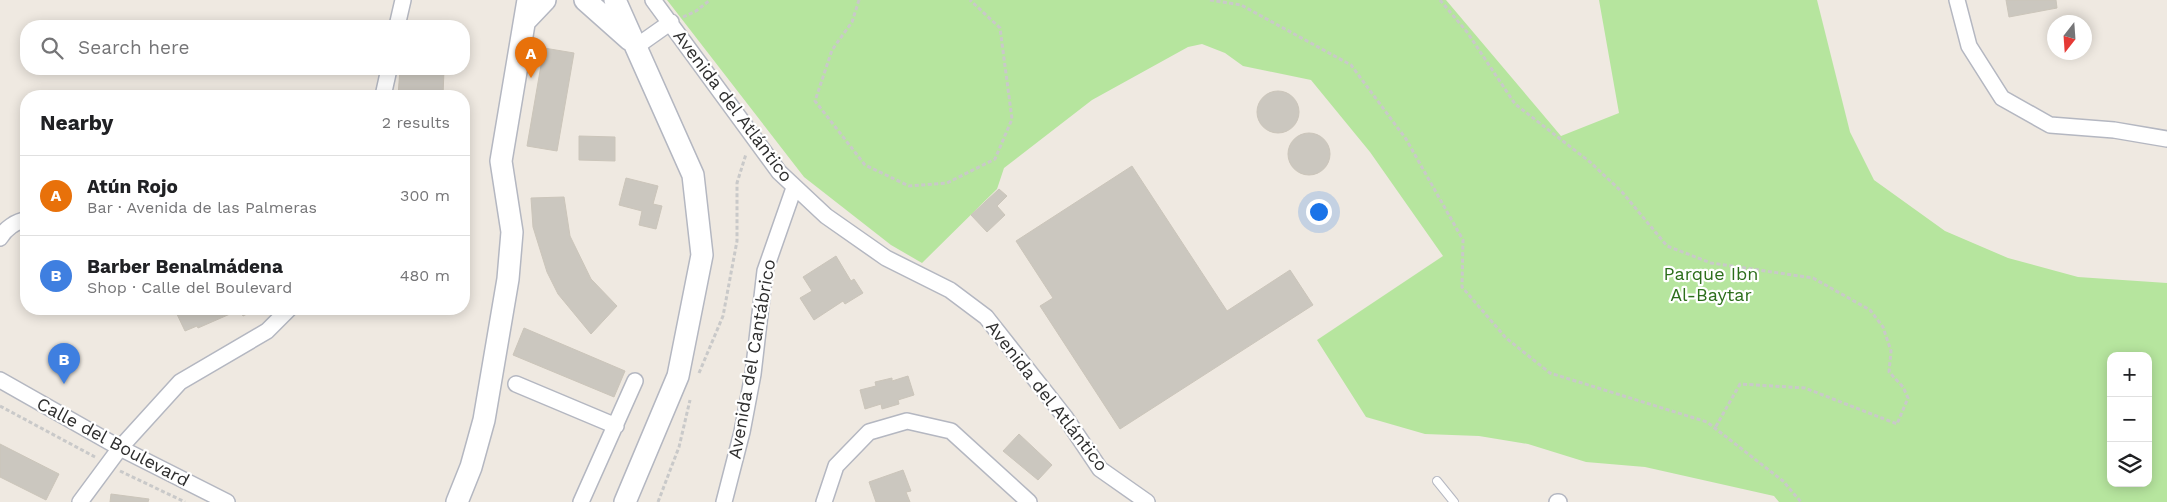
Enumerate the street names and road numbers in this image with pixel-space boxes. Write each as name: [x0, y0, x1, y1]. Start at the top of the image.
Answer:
street label: Avenida del Atlántico: [669, 26, 797, 186]
street label: Avenida del Cantábrico: [724, 257, 779, 460]
street label: Avenida del Atlántico: [982, 316, 1113, 475]
street label: Calle del Boulevard: [33, 392, 193, 491]

